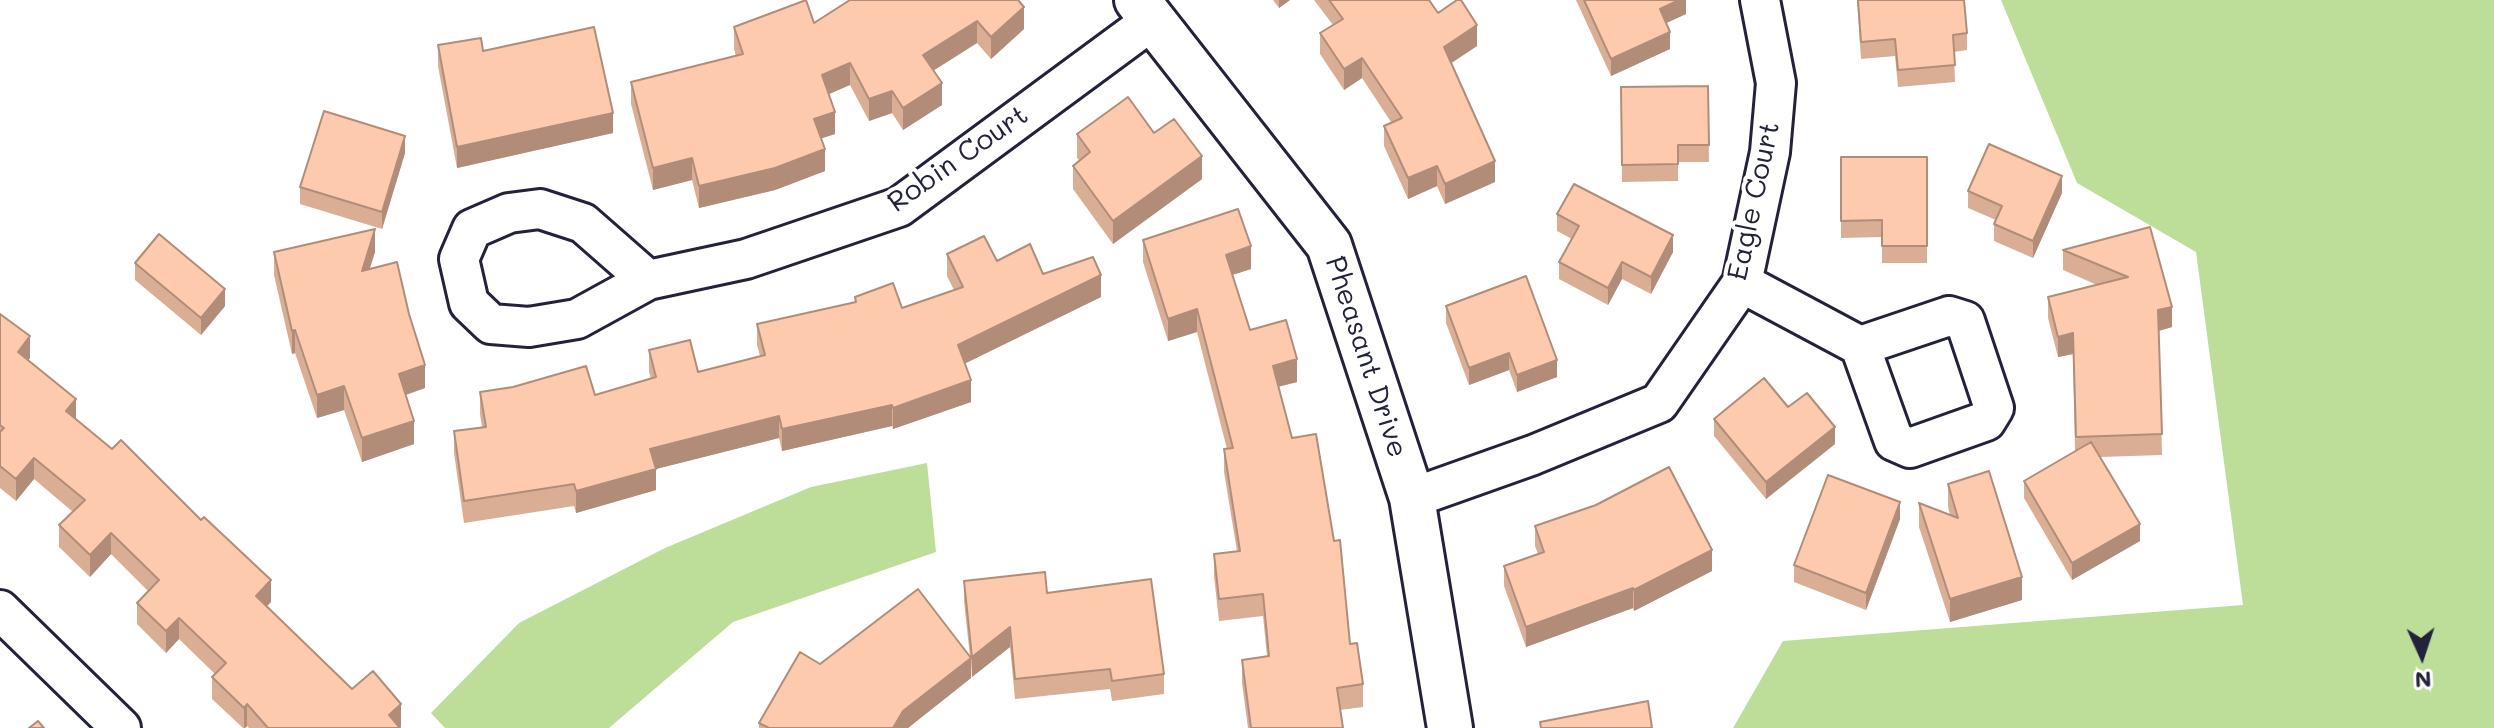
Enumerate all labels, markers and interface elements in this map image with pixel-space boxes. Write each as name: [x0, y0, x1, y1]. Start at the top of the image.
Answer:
street label: Robin Court: [881, 98, 1035, 220]
street label: Eagle Court: [1721, 119, 1787, 283]
street label: Pheasant Drive: [1318, 252, 1414, 462]
north arrow: [2382, 616, 2462, 696]
text: N: [2414, 666, 2432, 695]

